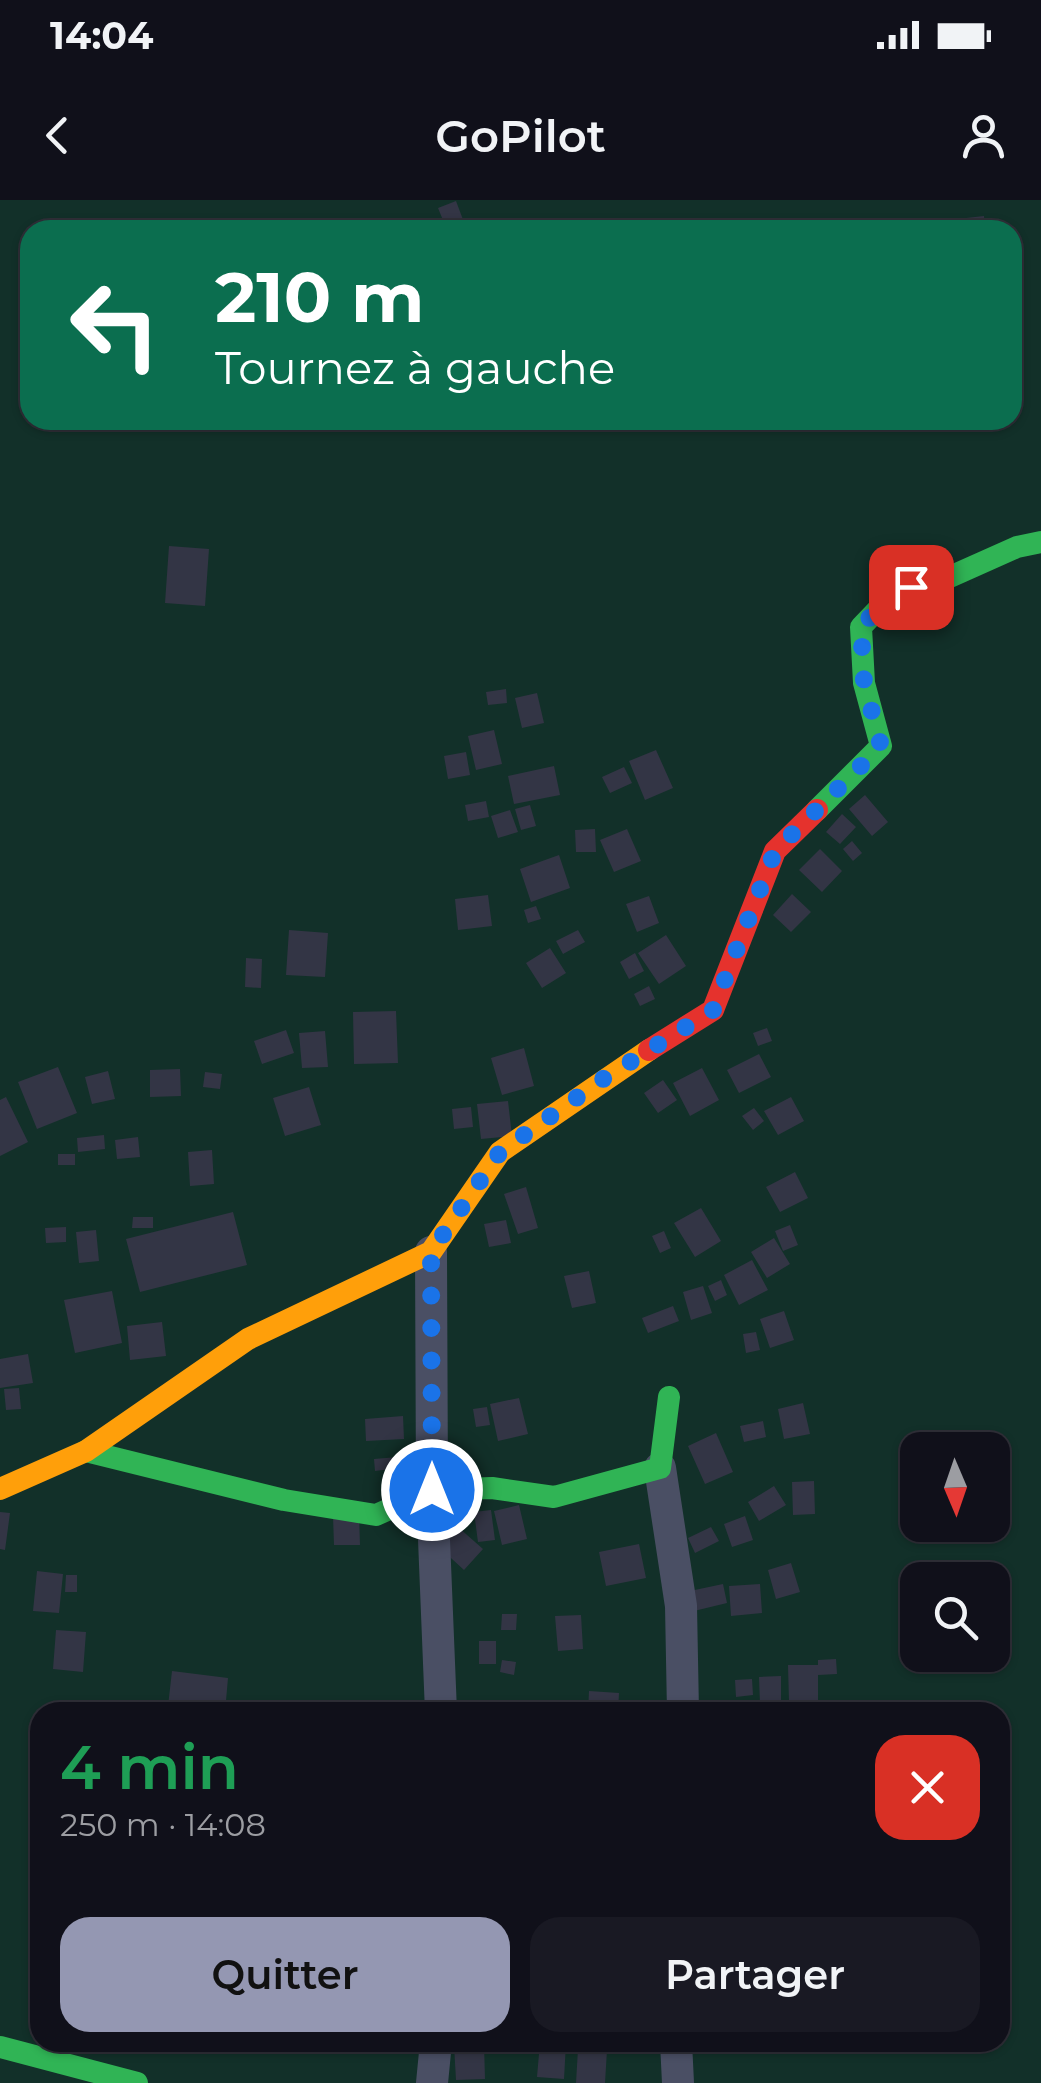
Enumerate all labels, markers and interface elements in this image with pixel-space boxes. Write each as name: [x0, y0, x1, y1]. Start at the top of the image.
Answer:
text: 14:04: [50, 12, 153, 59]
icon: back: [30, 108, 85, 163]
text: GoPilot: [435, 108, 606, 163]
icon: person: [956, 108, 1011, 163]
text: 210 m: [215, 254, 425, 340]
icon: left: [50, 260, 180, 390]
text: Tournez à gauche: [215, 340, 615, 395]
pin: [869, 545, 954, 630]
icon: arrive: [884, 560, 939, 615]
north arrow: [900, 1432, 1010, 1542]
map controls: [900, 1432, 1010, 1672]
position arrow: [380, 1438, 484, 1542]
button: search: [900, 1562, 1010, 1672]
text: 4 min: [60, 1731, 239, 1804]
button: close: [875, 1735, 980, 1840]
text: 250 m · 14:08: [60, 1805, 266, 1844]
button: Quitter: [60, 1917, 510, 2032]
button: Partager: [530, 1917, 980, 2032]

